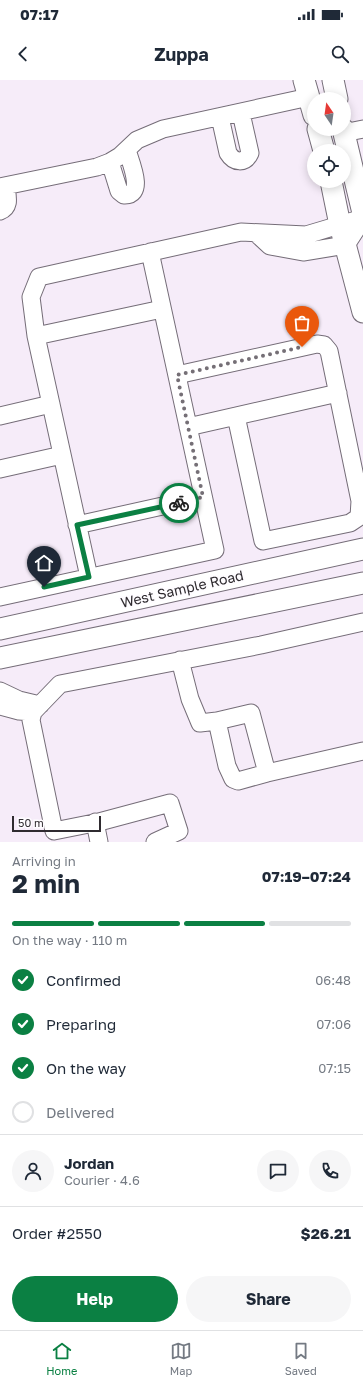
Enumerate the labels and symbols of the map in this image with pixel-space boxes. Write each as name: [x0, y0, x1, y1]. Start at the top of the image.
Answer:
north arrow: [307, 92, 351, 136]
pin: [285, 306, 319, 347]
courier: [159, 483, 199, 523]
pin: [27, 546, 61, 587]
street label: West Sample Road: [119, 566, 245, 611]
scale bar: [12, 814, 101, 833]

